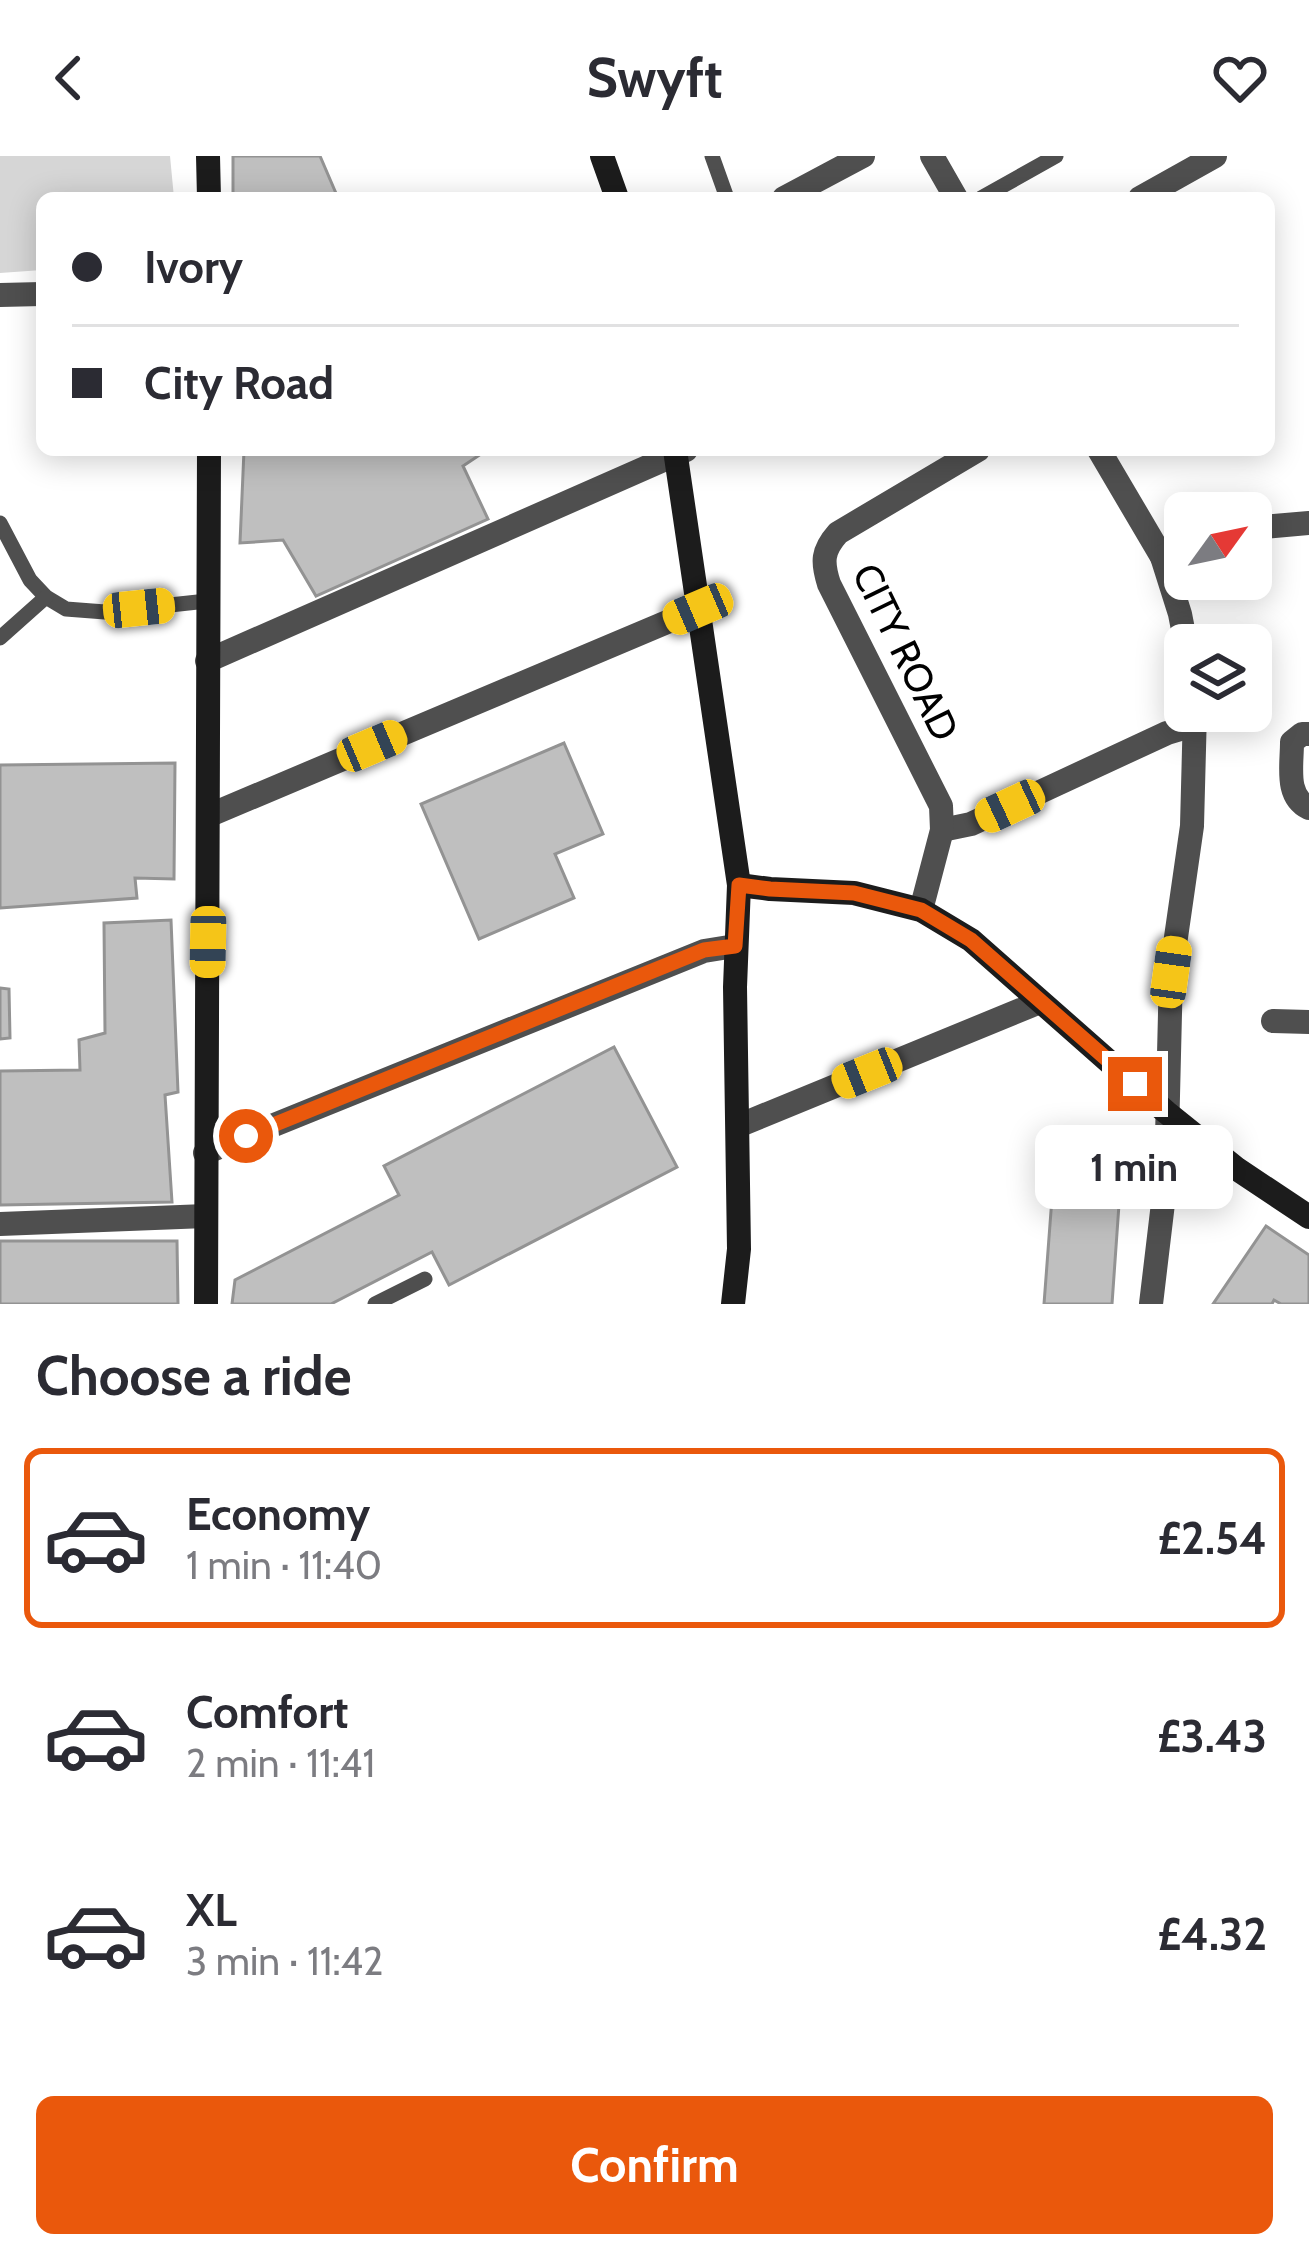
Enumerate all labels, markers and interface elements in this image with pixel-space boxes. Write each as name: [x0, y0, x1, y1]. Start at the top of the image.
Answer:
icon: back: [36, 45, 102, 111]
text: Swyft: [587, 45, 722, 111]
icon: heart: [1207, 45, 1273, 111]
text: Ivory: [144, 240, 243, 294]
text: City Road: [144, 356, 334, 410]
north arrow: [1164, 492, 1272, 600]
map controls: [1164, 492, 1272, 732]
street label: CITY ROAD: [843, 556, 969, 748]
car: [658, 578, 738, 640]
car: [101, 586, 177, 630]
button: layers: [1164, 624, 1272, 732]
car: [332, 715, 412, 777]
car: [970, 774, 1050, 838]
car: [189, 906, 227, 978]
car: [1148, 934, 1194, 1010]
car: [827, 1043, 907, 1103]
route end: [1108, 1057, 1162, 1111]
route start: [219, 1109, 273, 1163]
callout: 1 min: [1036, 1126, 1234, 1210]
text: 1 min: [1090, 1143, 1178, 1191]
text: Choose a ride: [36, 1343, 351, 1409]
icon: car: [42, 1484, 150, 1592]
text: Economy: [186, 1487, 370, 1541]
text: £2.54: [1158, 1511, 1267, 1565]
text: 1 min · 11:40: [186, 1541, 382, 1589]
icon: car: [42, 1682, 150, 1790]
text: Comfort: [186, 1685, 349, 1739]
text: £3.43: [1157, 1709, 1267, 1763]
text: 2 min · 11:41: [186, 1739, 375, 1787]
icon: car: [42, 1880, 150, 1988]
text: XL: [186, 1883, 237, 1937]
text: £4.32: [1158, 1907, 1267, 1961]
text: 3 min · 11:42: [186, 1937, 384, 1985]
button: Confirm: [36, 2096, 1273, 2234]

